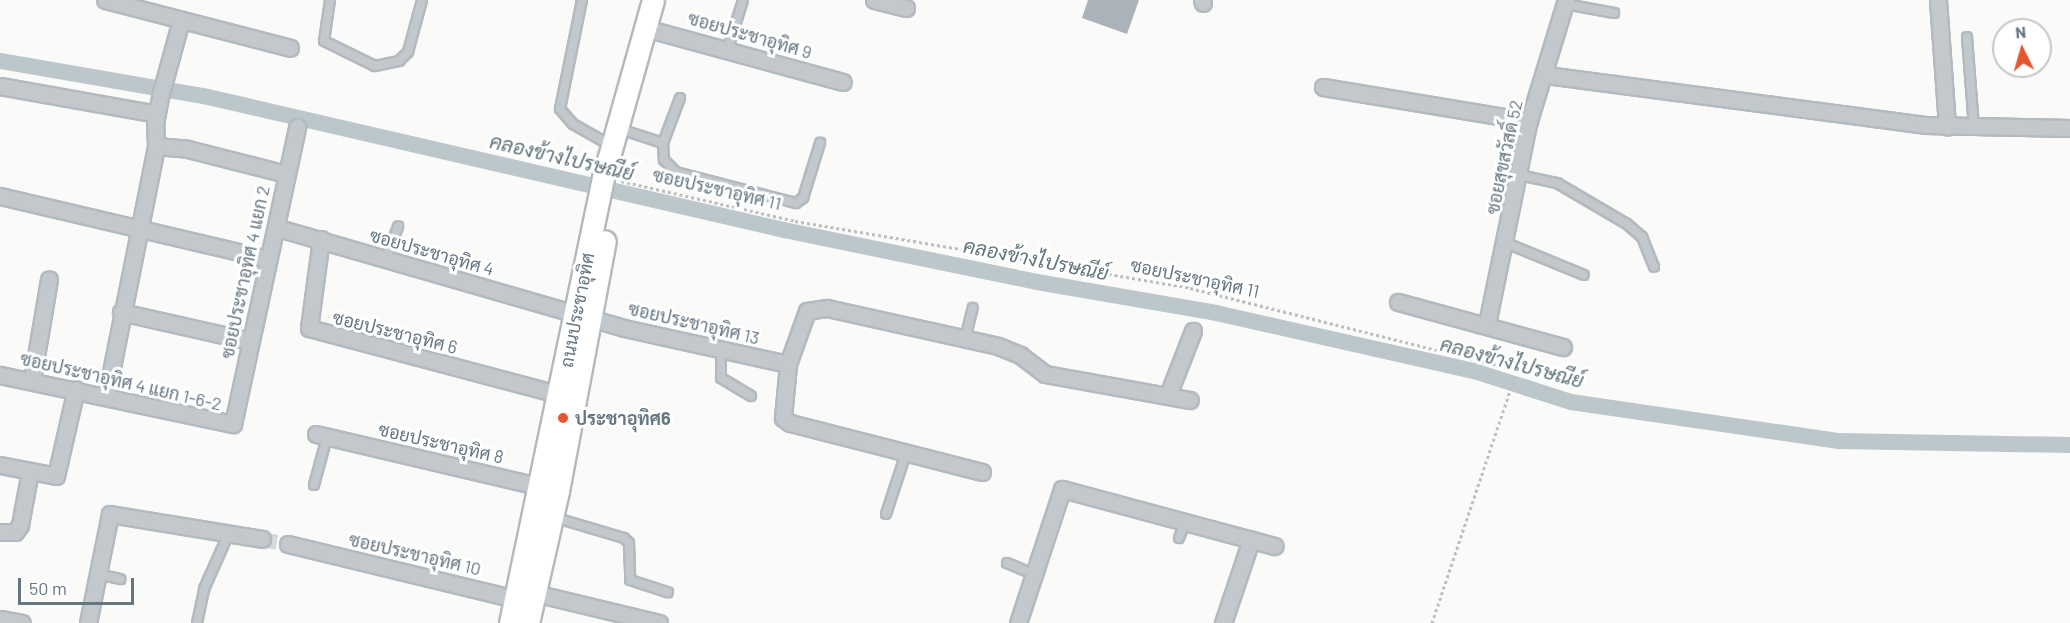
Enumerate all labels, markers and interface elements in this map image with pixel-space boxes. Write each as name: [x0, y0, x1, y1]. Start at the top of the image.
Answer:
street label: ซอยประชาอุทิศ 9: [686, 7, 814, 63]
north arrow: [1992, 18, 2052, 78]
text: N: [2014, 22, 2027, 41]
street label: ซอยสุขสวัสดิ์ 52: [1481, 98, 1527, 216]
water label: คลองข้างไปรษณีย์: [488, 129, 636, 185]
street label: ซอยประชาอุทิศ 11: [651, 164, 783, 214]
street label: ซอยประชาอุทิศ 4 แยก 2: [216, 183, 274, 361]
street label: ซอยประชาอุทิศ 4: [367, 224, 497, 280]
water label: คลองข้างไปรษณีย์: [961, 233, 1111, 285]
street label: ถนนประชาอุทิศ: [555, 251, 599, 369]
street label: ซอยประชาอุทิศ 11: [1129, 254, 1261, 302]
street label: ซอยประชาอุทิศ 13: [626, 297, 762, 349]
street label: ซอยประชาอุทิศ 6: [330, 306, 460, 358]
water label: คลองข้างไปรษณีย์: [1438, 331, 1586, 393]
street label: ซอยประชาอุทิศ 4 แยก 1-6-2: [18, 347, 224, 415]
place label: ประชาอุทิศ6: [575, 407, 671, 429]
marker: ประชาอุทิศ6: [556, 411, 570, 425]
street label: ซอยประชาอุทิศ 8: [376, 418, 506, 468]
street label: ซอยประชาอุทิศ 10: [347, 528, 483, 580]
scale bar: [21, 566, 136, 604]
text: 50 m: [29, 577, 67, 599]

